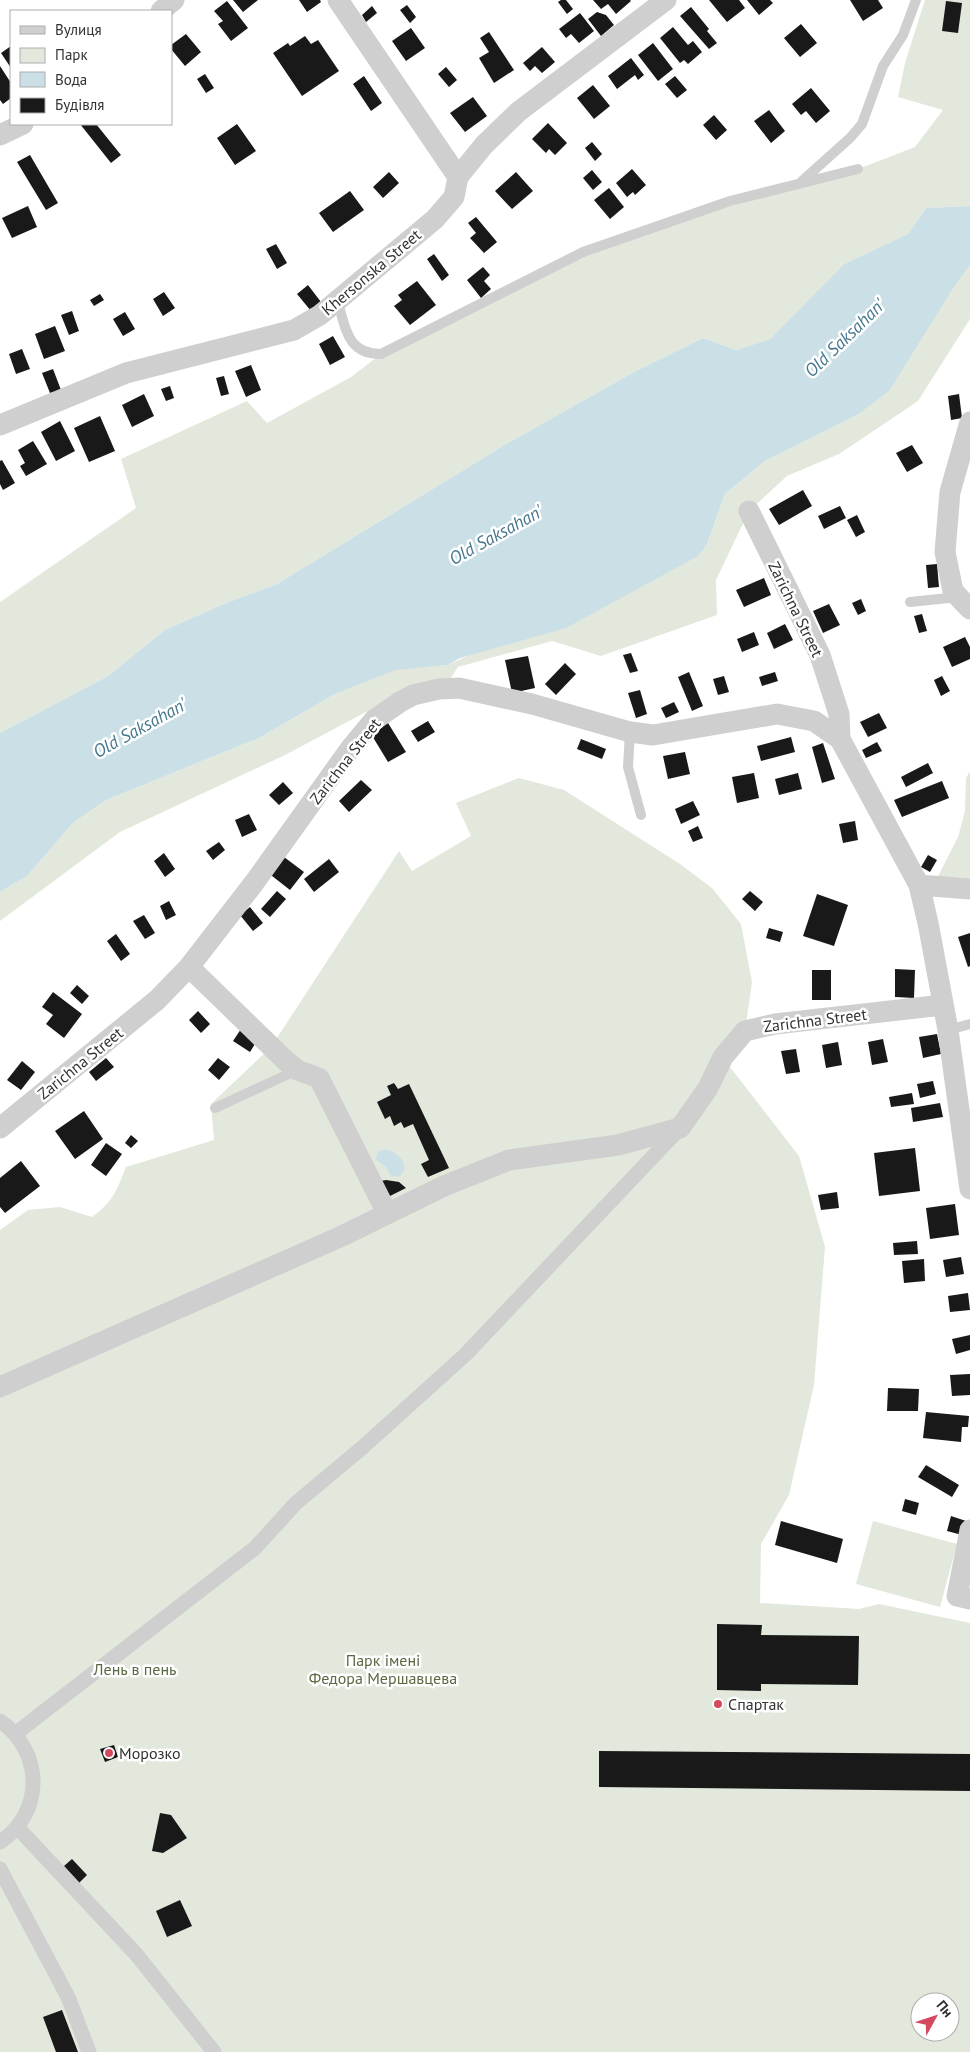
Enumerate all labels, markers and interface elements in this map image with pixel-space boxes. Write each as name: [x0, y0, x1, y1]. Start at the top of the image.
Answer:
legend: [10, 10, 172, 125]
text: Вулиця: [55, 20, 102, 39]
text: Парк: [55, 45, 88, 64]
text: Вода: [55, 70, 87, 89]
text: Будівля: [55, 95, 104, 114]
street label: Khersonska Street: [317, 224, 425, 319]
water label: Old Saksahan': [799, 293, 890, 382]
water label: Old Saksahan': [445, 499, 547, 570]
street label: Zarichna Street: [764, 558, 828, 661]
water label: Old Saksahan': [89, 692, 191, 763]
street label: Zarichna Street: [305, 713, 385, 808]
street label: Zarichna Street: [762, 1004, 868, 1036]
street label: Zarichna Street: [33, 1022, 127, 1103]
park label: Парк імені Федора Мершавцева: [309, 1650, 457, 1688]
park label: Лень в пень: [93, 1659, 176, 1679]
place label: Спартак: [728, 1694, 784, 1714]
marker: Спартак: [712, 1698, 724, 1710]
place label: Морозко: [119, 1743, 181, 1763]
marker: Морозко: [103, 1747, 115, 1759]
north arrow: [910, 1992, 960, 2042]
text: Пн: [933, 1997, 957, 2021]

